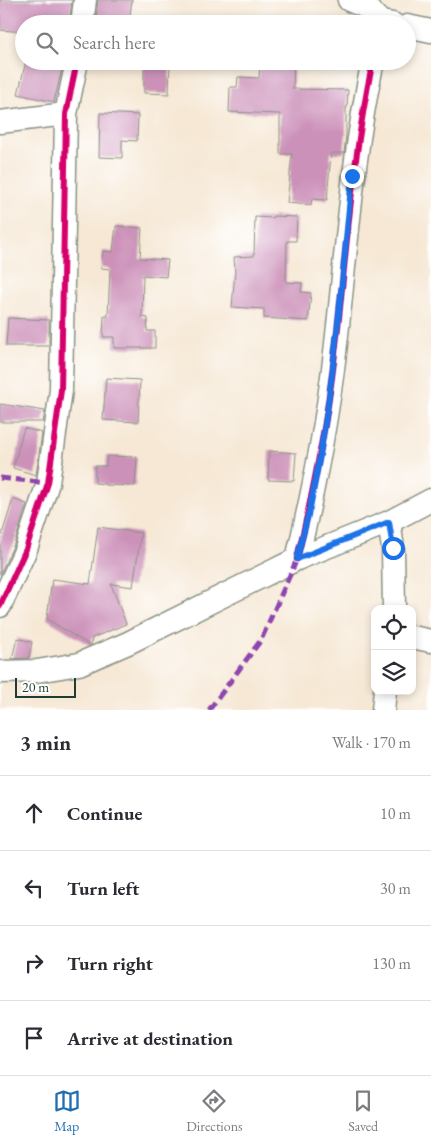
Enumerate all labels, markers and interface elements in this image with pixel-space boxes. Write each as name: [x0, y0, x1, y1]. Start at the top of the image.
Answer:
search box: [15, 15, 416, 70]
icon: search: [33, 29, 61, 57]
text: Search here: [73, 30, 155, 55]
route end: [341, 165, 364, 188]
route start: [382, 537, 405, 560]
map controls: [371, 605, 416, 695]
button: locate: [371, 605, 416, 650]
button: layers: [371, 650, 416, 695]
scale bar: [15, 675, 76, 698]
text: 20 m: [22, 678, 49, 696]
text: 3 min: [20, 729, 71, 756]
text: Walk · 170 m: [332, 732, 411, 753]
icon: ahead: [20, 799, 48, 827]
text: Continue: [67, 801, 142, 826]
text: 10 m: [380, 803, 411, 824]
icon: left: [20, 874, 48, 902]
text: Turn left: [67, 876, 139, 901]
text: 30 m: [380, 878, 411, 899]
icon: right: [20, 949, 48, 977]
text: Turn right: [67, 951, 153, 976]
text: 130 m: [372, 953, 411, 974]
icon: arrive: [20, 1024, 48, 1052]
text: Arrive at destination: [67, 1026, 233, 1051]
tab: Map: [53, 1087, 81, 1135]
tab: Directions: [186, 1087, 243, 1135]
tab: Saved: [348, 1087, 378, 1135]

